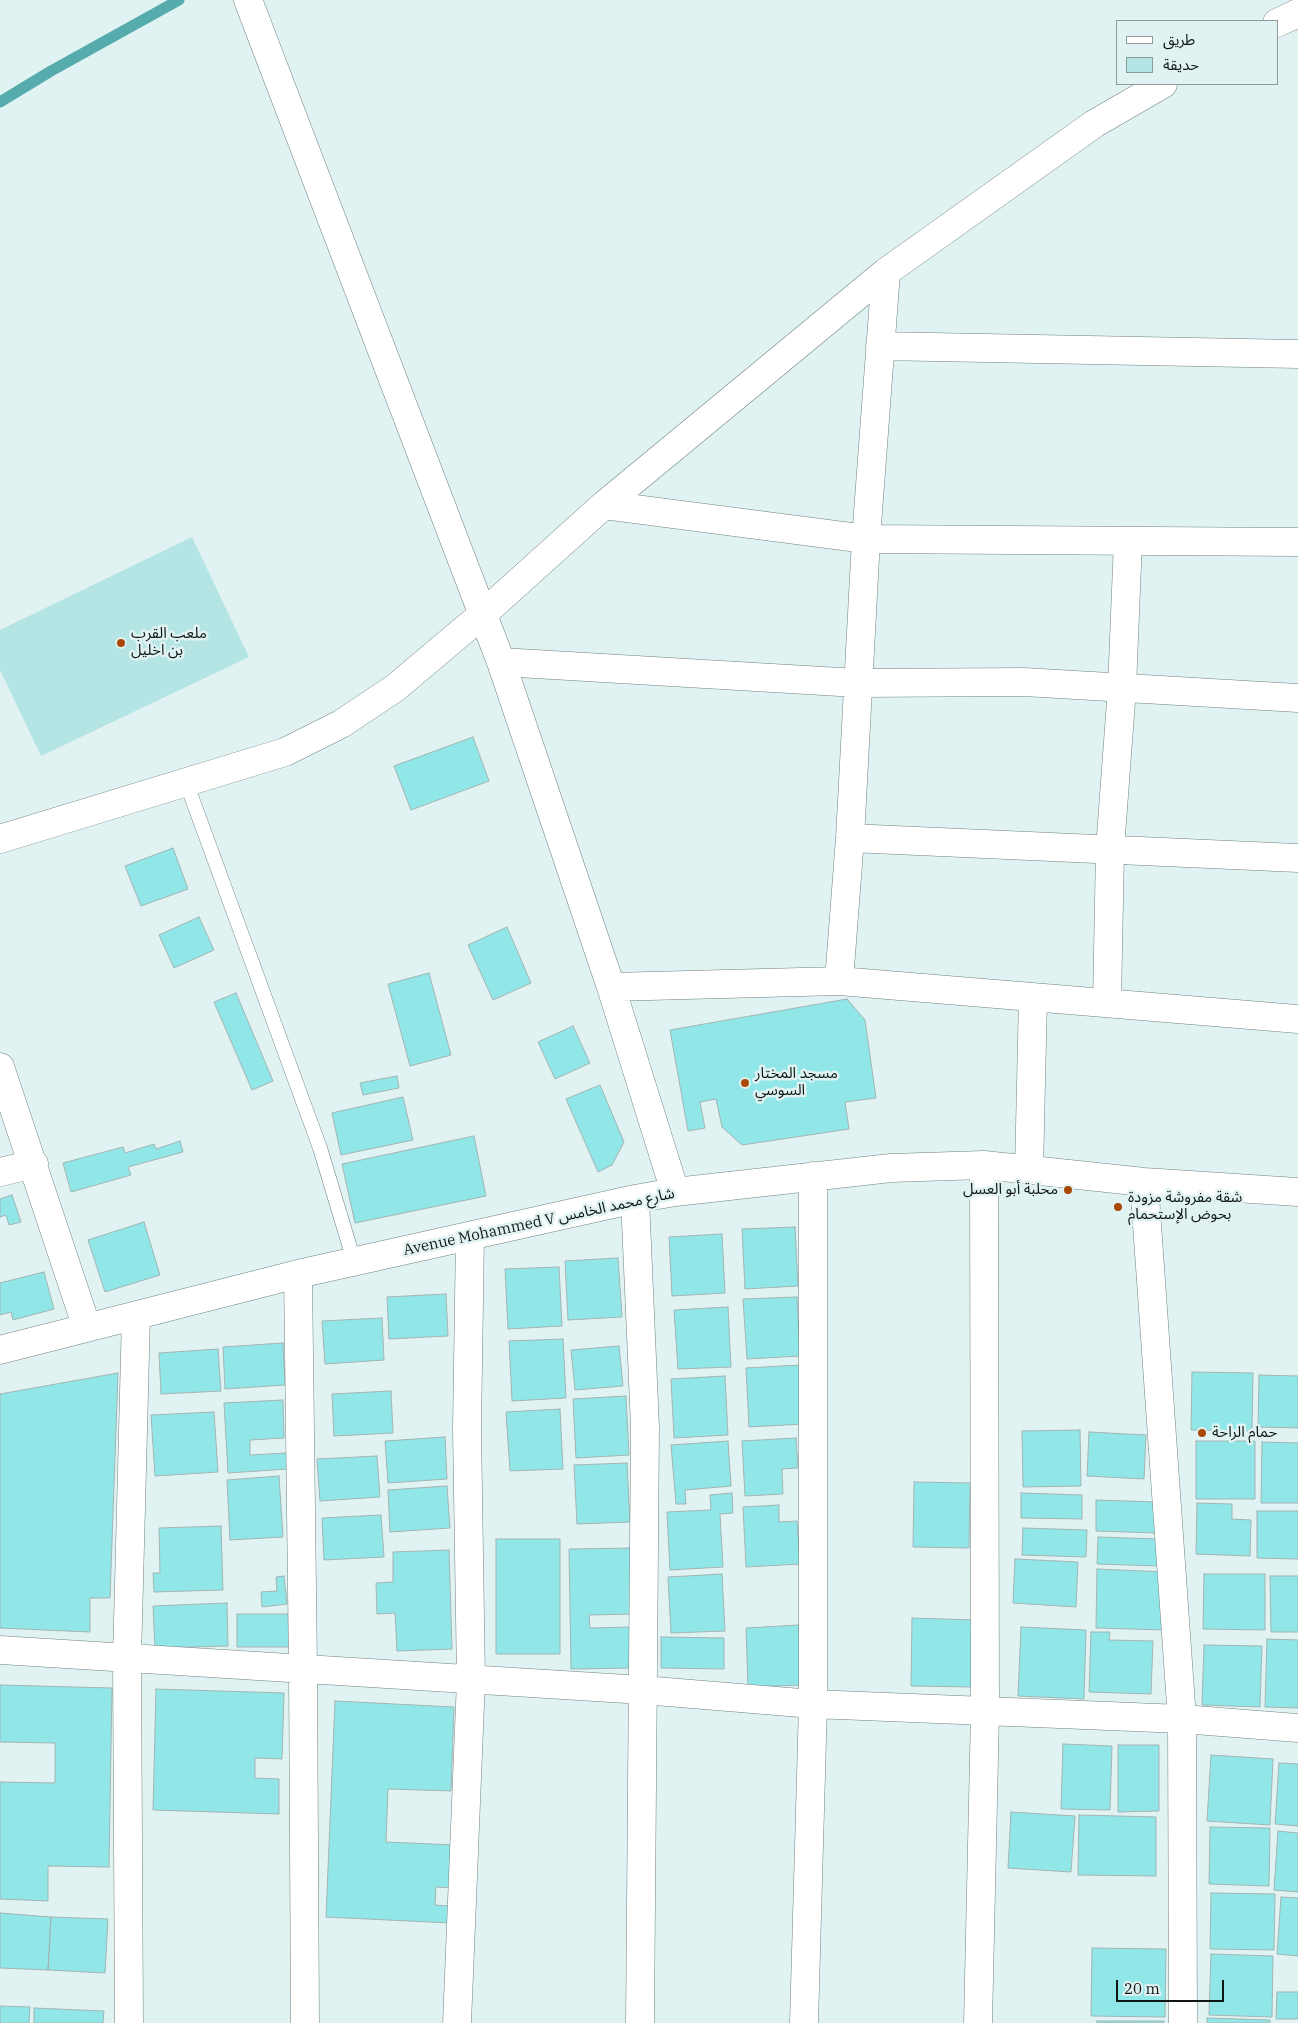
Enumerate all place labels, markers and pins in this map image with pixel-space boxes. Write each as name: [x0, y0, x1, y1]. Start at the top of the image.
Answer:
place label: ملعب القرب بن اخليل: [131, 625, 207, 660]
marker: ملعب القرب بن اخليل: [115, 637, 127, 649]
place label: مسجد المختار السوسي: [755, 1065, 838, 1100]
marker: مسجد المختار السوسي: [739, 1077, 751, 1089]
place label: محلبة أبو العسل: [963, 1181, 1058, 1199]
marker: محلبة أبو العسل: [1062, 1184, 1074, 1196]
place label: شقة مفروشة مزودة بحوض الإستحمام: [1128, 1189, 1242, 1224]
marker: شقة مفروشة مزودة بحوض الإستحمام: [1112, 1201, 1124, 1213]
place label: حمام الراحة: [1212, 1424, 1277, 1442]
marker: حمام الراحة: [1196, 1427, 1208, 1439]

